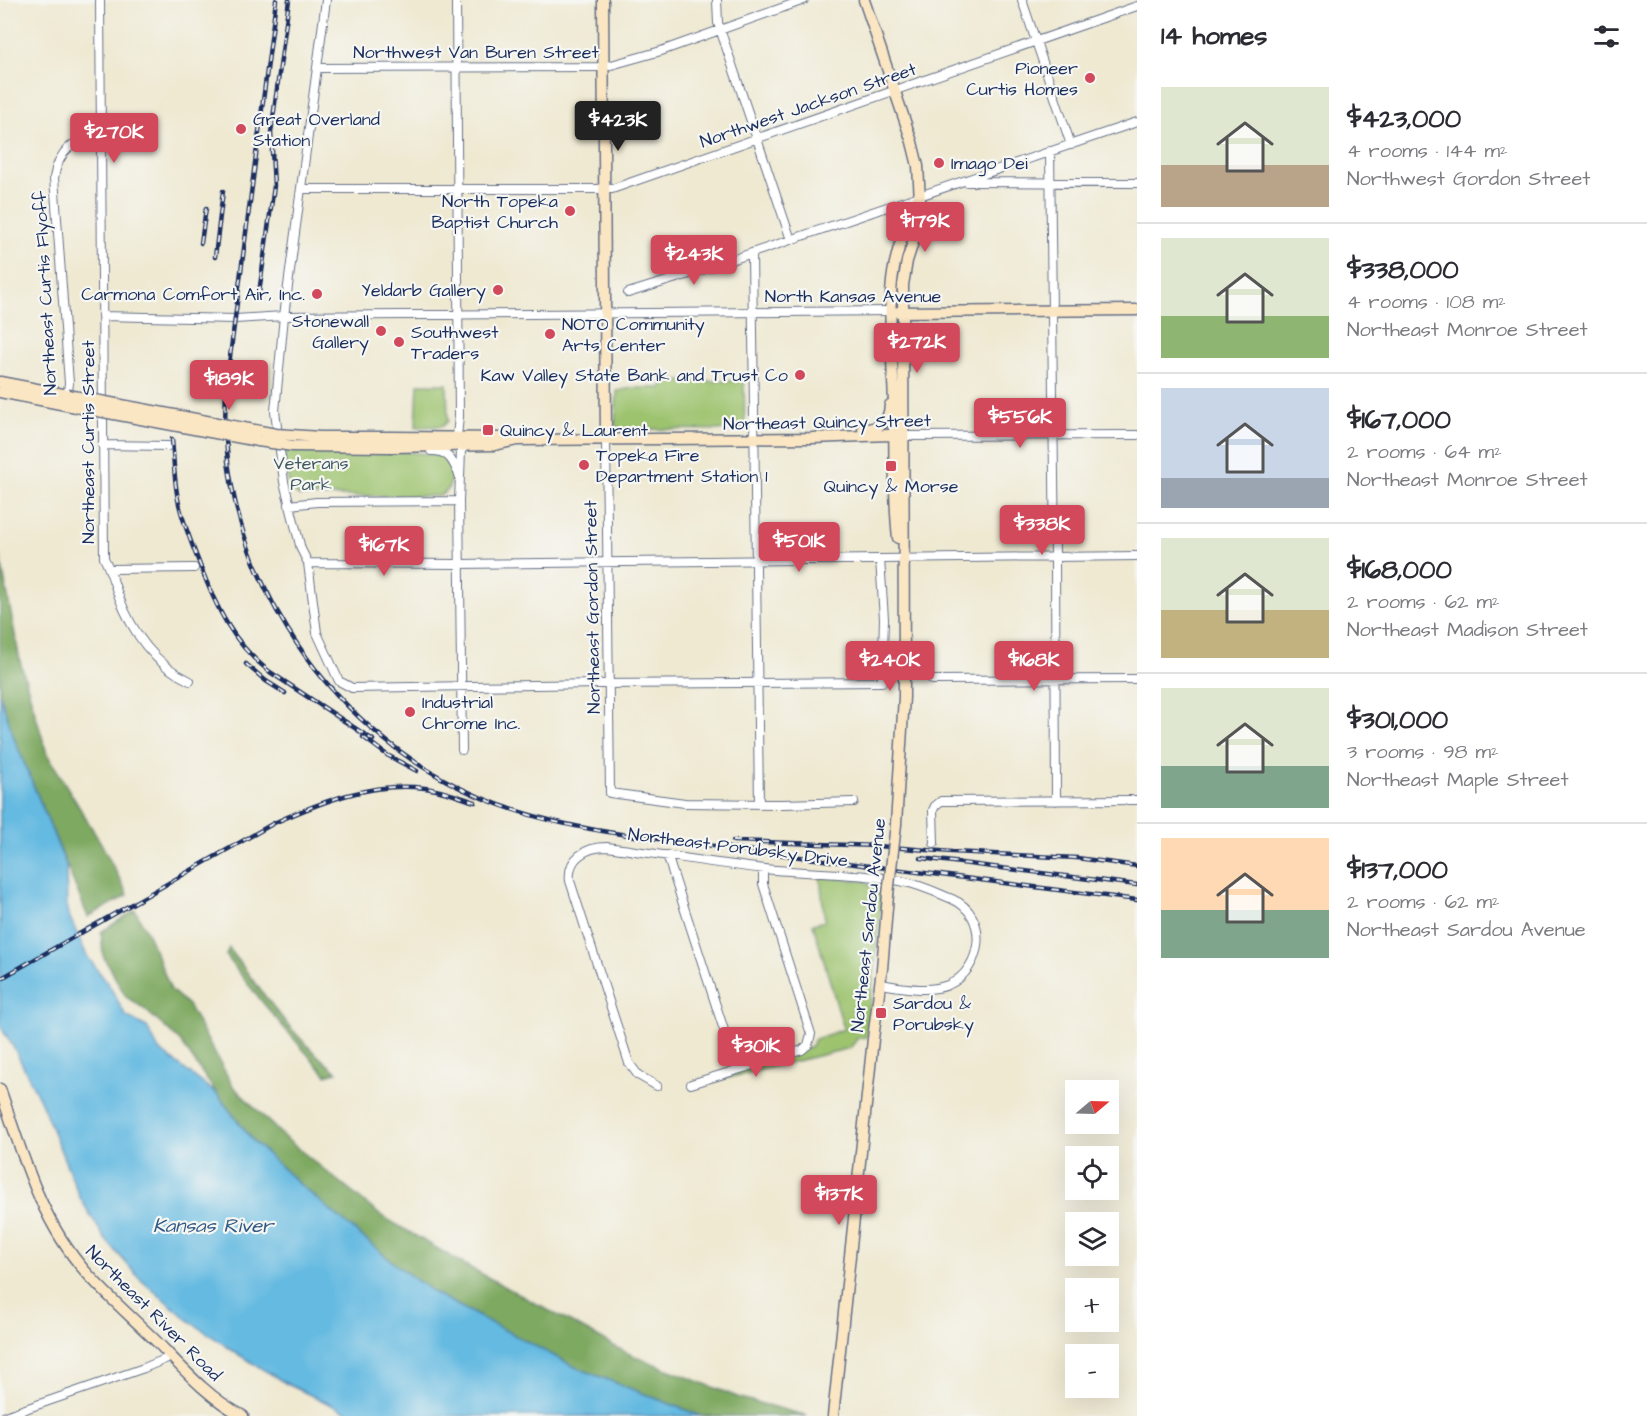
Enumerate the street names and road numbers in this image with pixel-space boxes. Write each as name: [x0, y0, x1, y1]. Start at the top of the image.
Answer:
street label: Northwest Van Buren Street: [353, 40, 599, 65]
street label: Northwest Jackson Street: [697, 56, 920, 154]
street label: Northeast Curtis Flyoff: [28, 190, 64, 396]
street label: North Kansas Avenue: [765, 284, 942, 309]
street label: Northeast Curtis Street: [76, 340, 101, 544]
street label: Northeast Quincy Street: [723, 408, 932, 438]
street label: Northeast Gordon Street: [578, 499, 607, 714]
street label: Northeast Sardou Avenue: [845, 817, 892, 1033]
street label: Northeast Porubsky Drive: [626, 822, 850, 874]
street label: Northeast River Road: [80, 1240, 227, 1387]

